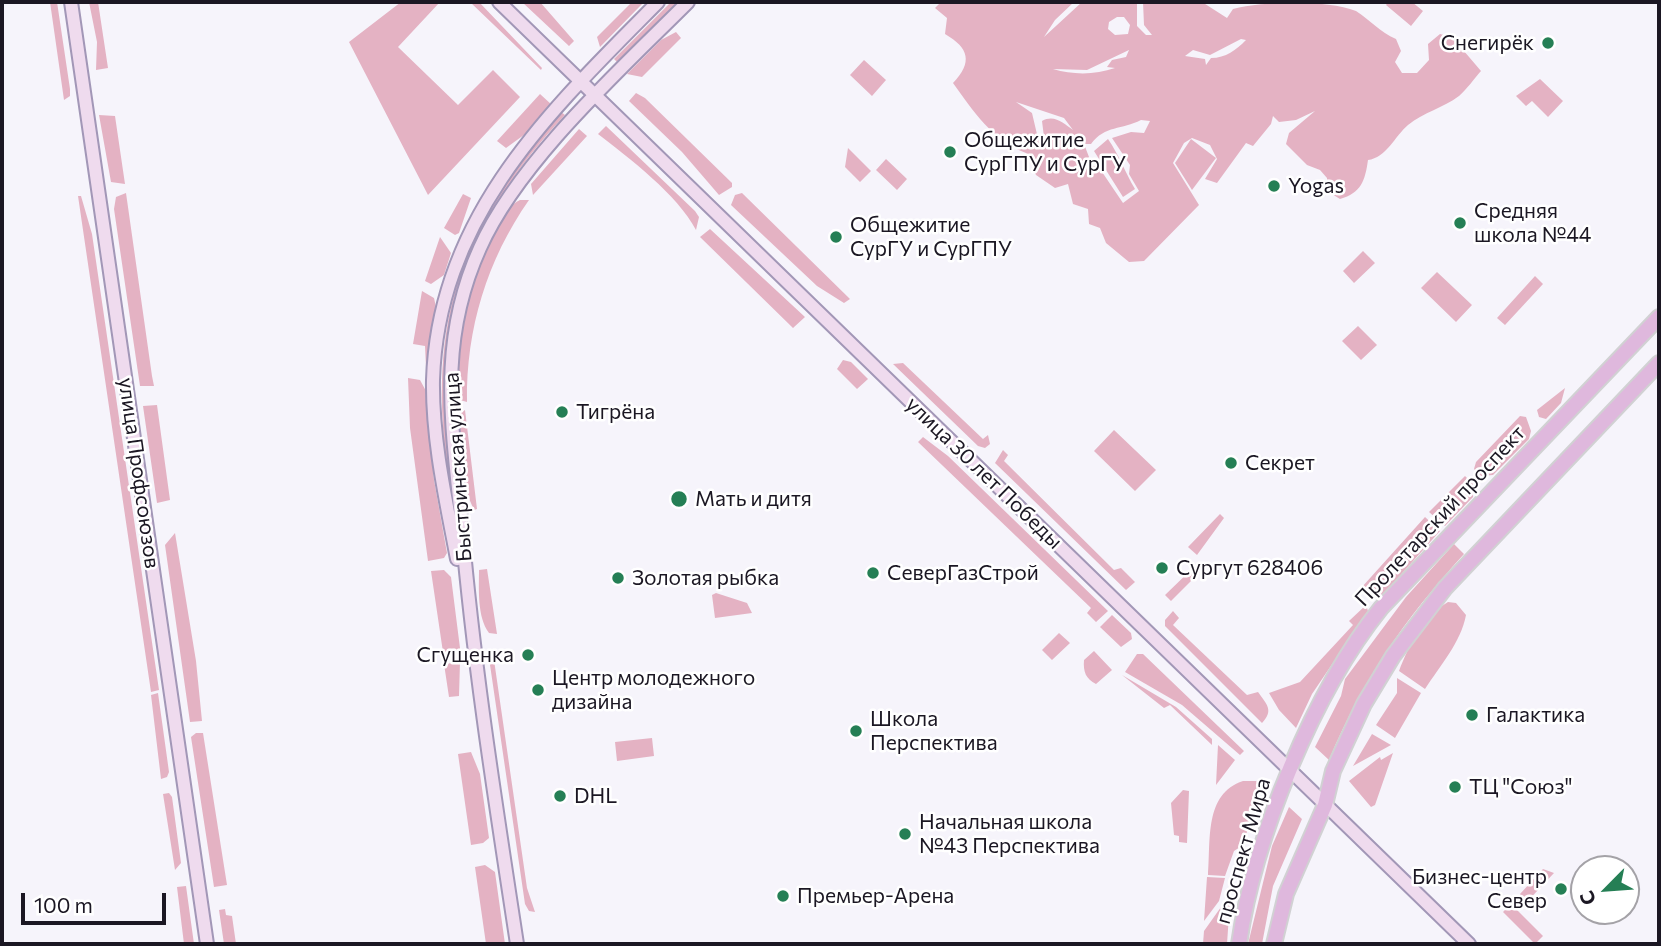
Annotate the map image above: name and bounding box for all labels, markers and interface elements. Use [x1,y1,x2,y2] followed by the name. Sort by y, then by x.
[1441,30,1534,56] place label: Снегирёк
[1540,35,1556,51] marker: Снегирёк
[964,127,1126,177] place label: Общежитие СурГПУ и СурГУ
[942,144,958,160] marker: Общежитие СурГПУ и СурГУ
[1288,173,1344,199] place label: Yogas
[1266,178,1282,194] marker: Yogas
[1474,198,1591,248] place label: Средняя школа №44
[850,212,1012,262] place label: Общежитие СурГУ и СурГПУ
[1452,215,1468,231] marker: Средняя школа №44
[828,229,844,245] marker: Общежитие СурГУ и СурГПУ
[439,371,477,563] street label: Быстринская улица
[113,376,165,570] street label: улица Профсоюзов
[901,392,1067,554] street label: улица 30 лет Победы
[576,399,655,425] place label: Тигрёна
[554,404,570,420] marker: Тигрёна
[1350,421,1530,611] street label: Пролетарский проспект
[1245,450,1315,476] place label: Секрет
[1223,455,1239,471] marker: Секрет
[695,486,812,512] place label: Мать и дитя
[669,489,689,509] marker: Мать и дитя
[1176,555,1323,581] place label: Сургут 628406
[887,560,1039,586] place label: СеверГазСтрой
[1154,560,1170,576] marker: Сургут 628406
[632,565,779,591] place label: Золотая рыбка
[865,565,881,581] marker: СеверГазСтрой
[610,570,626,586] marker: Золотая рыбка
[417,642,514,668] place label: Сгущенка
[520,647,536,663] marker: Сгущенка
[552,665,755,715] place label: Центр молодежного дизайна
[530,682,546,698] marker: Центр молодежного дизайна
[1486,702,1585,728] place label: Галактика
[870,706,998,756] place label: Школа Перспектива
[1464,707,1480,723] marker: Галактика
[848,723,864,739] marker: Школа Перспектива
[1469,774,1572,800] place label: ТЦ "Союз"
[1210,775,1276,927] street label: проспект Мира
[1447,779,1463,795] marker: ТЦ "Союз"
[574,783,617,809] place label: DHL
[552,788,568,804] marker: DHL
[919,809,1100,859] place label: Начальная школа №43 Перспектива
[897,826,913,842] marker: Начальная школа №43 Перспектива
[1570,855,1640,925] north arrow
[1412,864,1547,914] place label: Бизнес-центр Север
[24,880,170,924] scale bar
[1553,881,1569,897] marker: Бизнес-центр Север
[797,883,954,909] place label: Премьер-Арена
[1574,887,1600,909] text: С
[775,888,791,904] marker: Премьер-Арена
[34,892,93,917] text: 100 m

